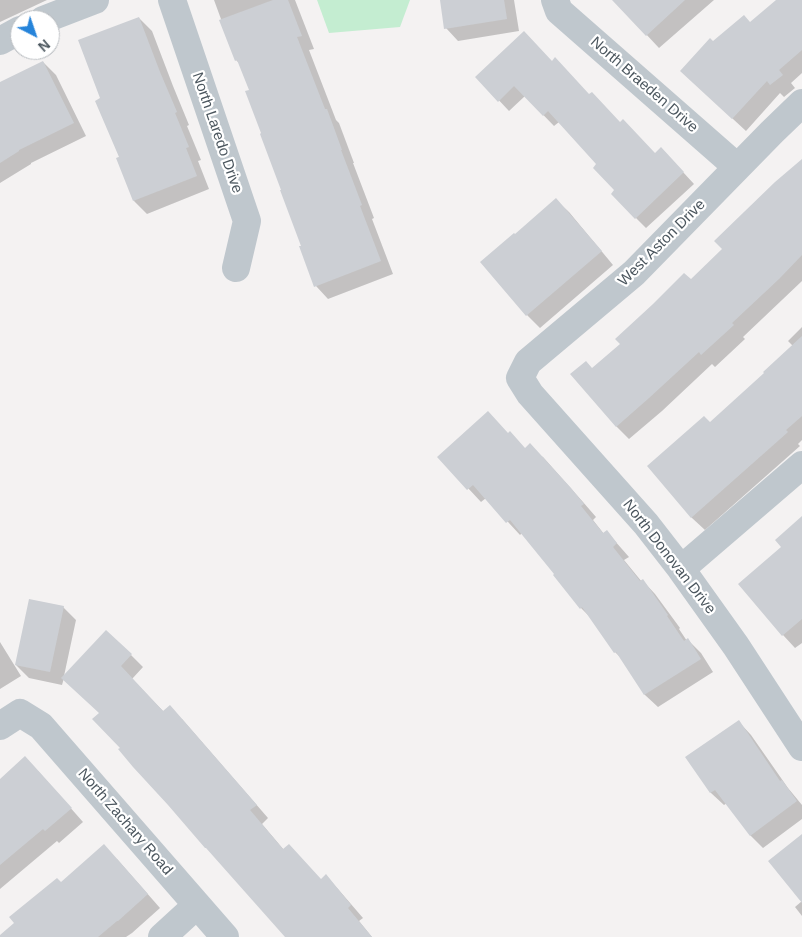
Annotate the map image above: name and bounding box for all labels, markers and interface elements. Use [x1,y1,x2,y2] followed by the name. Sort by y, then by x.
[10,10,60,60] north arrow
[587,33,701,137] street label: North Braeden Drive
[35,36,53,55] text: N
[188,70,246,196] street label: North Laredo Drive
[615,196,709,290] street label: West Aston Drive
[619,496,719,618] street label: North Donovan Drive
[74,765,176,879] street label: North Zachary Road

